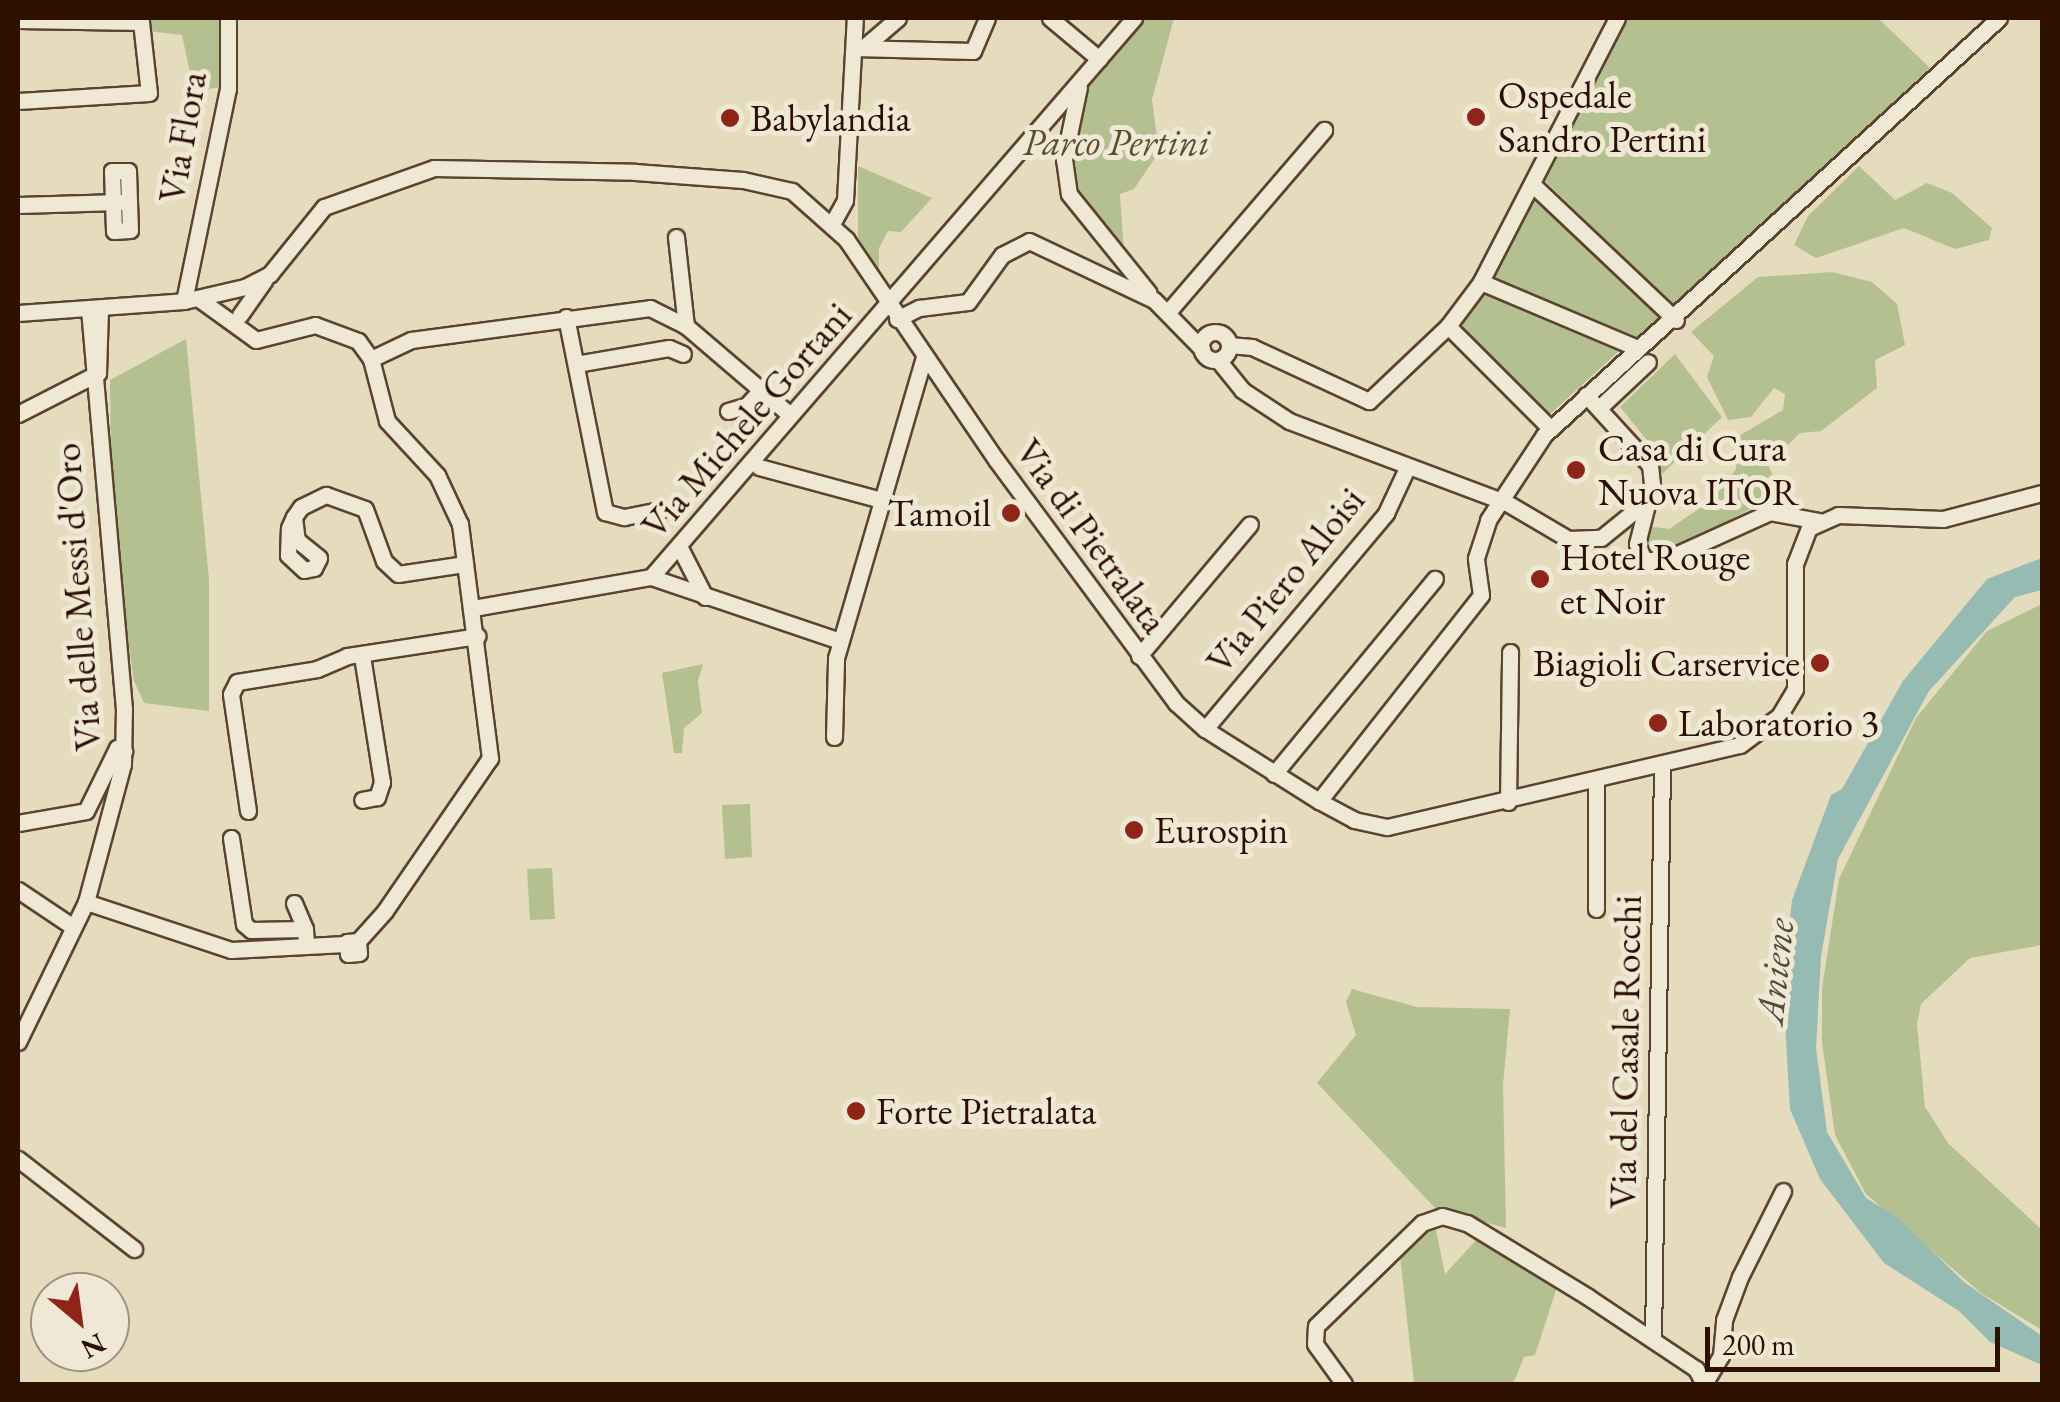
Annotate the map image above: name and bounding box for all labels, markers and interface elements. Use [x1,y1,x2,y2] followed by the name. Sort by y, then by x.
[148,68,216,206] street label: Via Flora
[1498,72,1706,162] place label: Ospedale Sandro Pertini
[750,95,911,141] place label: Babylandia
[1463,104,1489,130] marker: Ospedale Sandro Pertini
[719,107,741,129] marker: Babylandia
[1022,119,1210,165] park label: Parco Pertini
[631,293,861,547] street label: Via Michele Gortani
[1598,425,1799,514] place label: Casa di Cura Nuova ITOR
[1006,430,1178,642] street label: Via di Pietralata
[43,441,111,753] street label: Via delle Messi d'Oro
[1563,457,1589,483] marker: Casa di Cura Nuova ITOR
[1196,478,1374,682] street label: Via Piero Aloisi
[888,490,991,536] place label: Tamoil
[1000,502,1022,524] marker: Tamoil
[1560,534,1750,624] place label: Hotel Rouge et Noir
[1529,568,1551,590] marker: Hotel Rouge et Noir
[1533,640,1800,686] place label: Biagioli Carservice
[1809,652,1831,674] marker: Biagioli Carservice
[1678,700,1879,746] place label: Laboratorio 3
[1647,712,1669,734] marker: Laboratorio 3
[1154,807,1288,853] place label: Eurospin
[1123,819,1145,841] marker: Eurospin
[1599,895,1651,1209] street label: Via del Casale Rocchi
[1745,916,1803,1026] water label: Aniene
[876,1088,1096,1134] place label: Forte Pietralata
[845,1100,867,1122] marker: Forte Pietralata
[30,1272,130,1372] north arrow
[1710,1307,2005,1369] scale bar
[75,1325,112,1368] text: N
[1722,1325,1795,1364] text: 200 m

